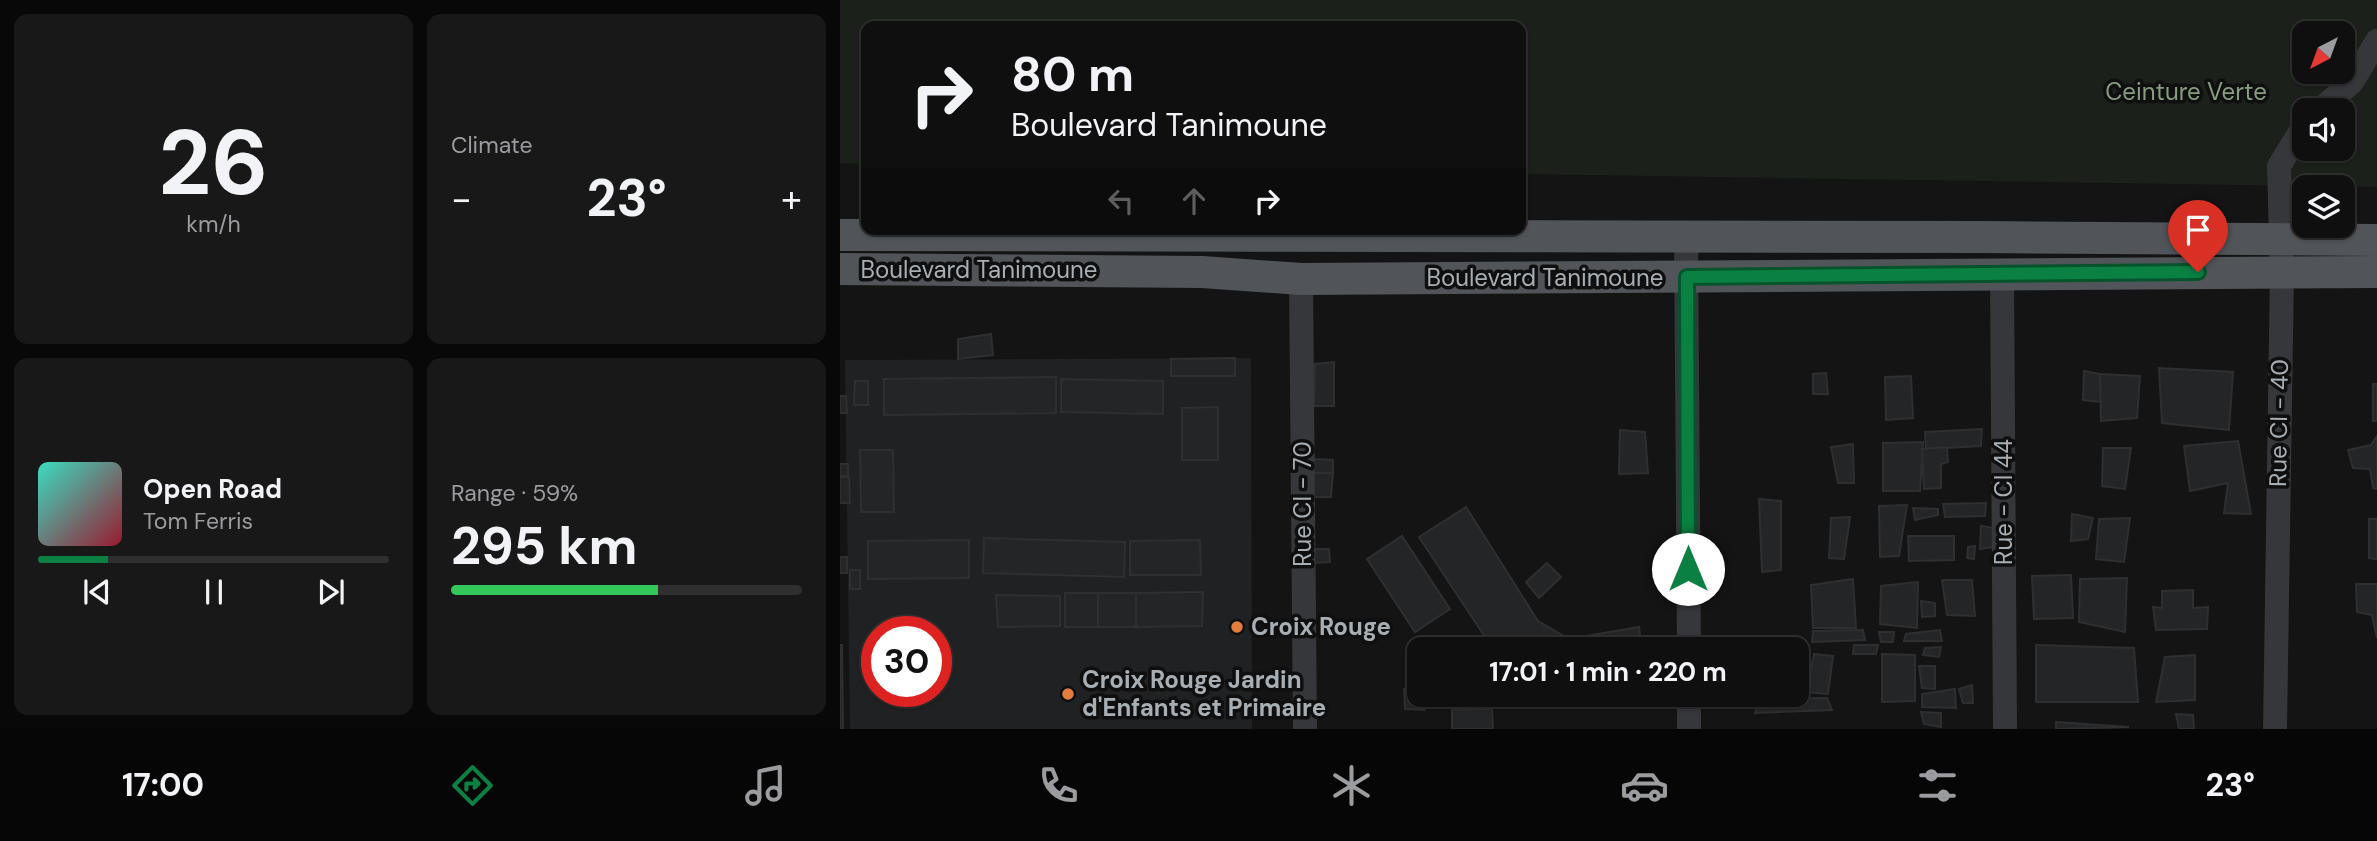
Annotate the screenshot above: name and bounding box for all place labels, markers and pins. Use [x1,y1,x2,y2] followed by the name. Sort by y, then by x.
[2168,200,2228,272] pin
[1251,611,1391,642] place label: Croix Rouge
[1229,619,1245,635] marker: Croix Rouge
[1082,664,1326,723] place label: Croix Rouge Jardin d'Enfants et Primaire
[1060,686,1076,702] marker: Croix Rouge Jardin d'Enfants et Primaire

